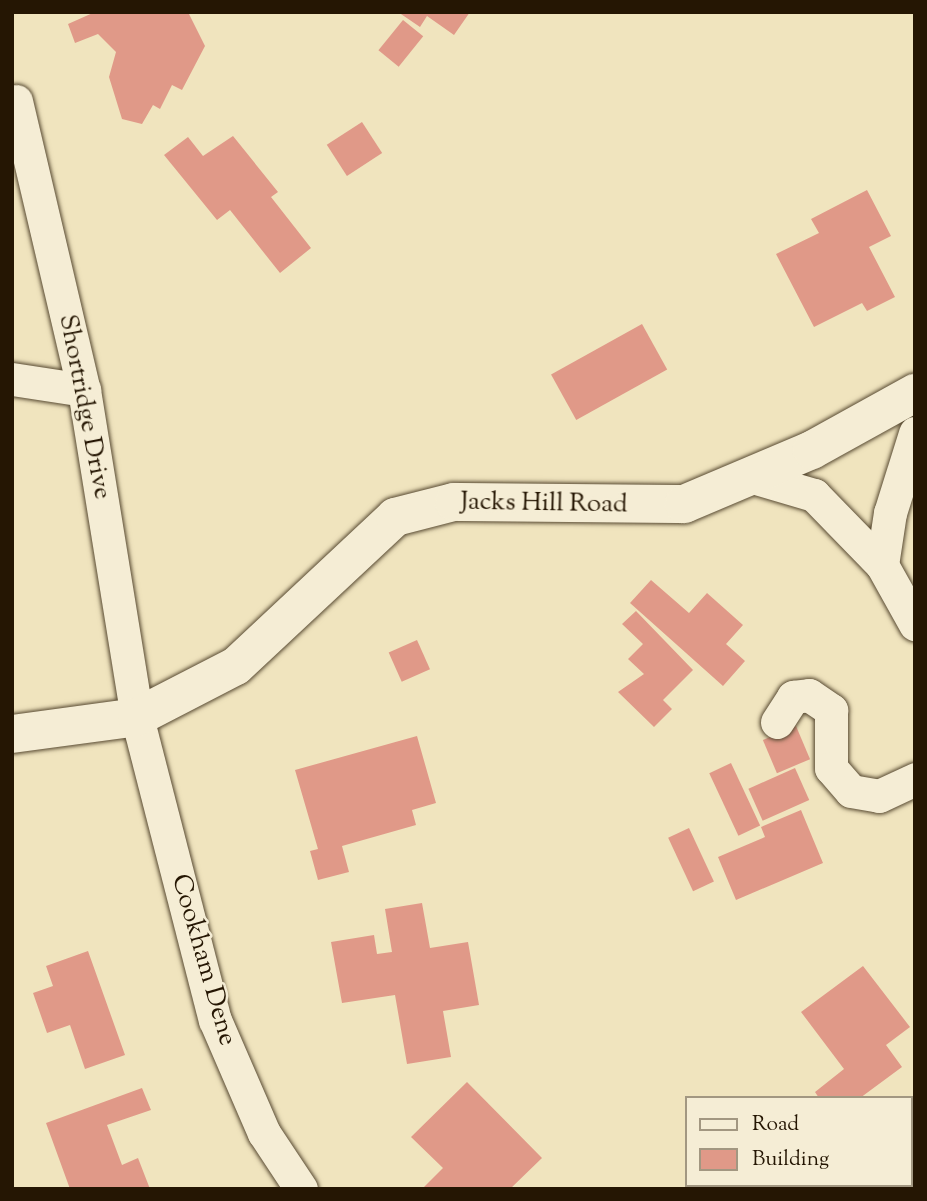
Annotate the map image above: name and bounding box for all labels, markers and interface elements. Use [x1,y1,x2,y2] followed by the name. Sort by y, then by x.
[51,312,117,502] street label: Shortridge Drive
[460,487,628,521] street label: Jacks Hill Road
[164,871,242,1049] street label: Cookham Dene
[685,1096,913,1187] legend
[752,1110,799,1140] text: Road
[752,1145,829,1175] text: Building

